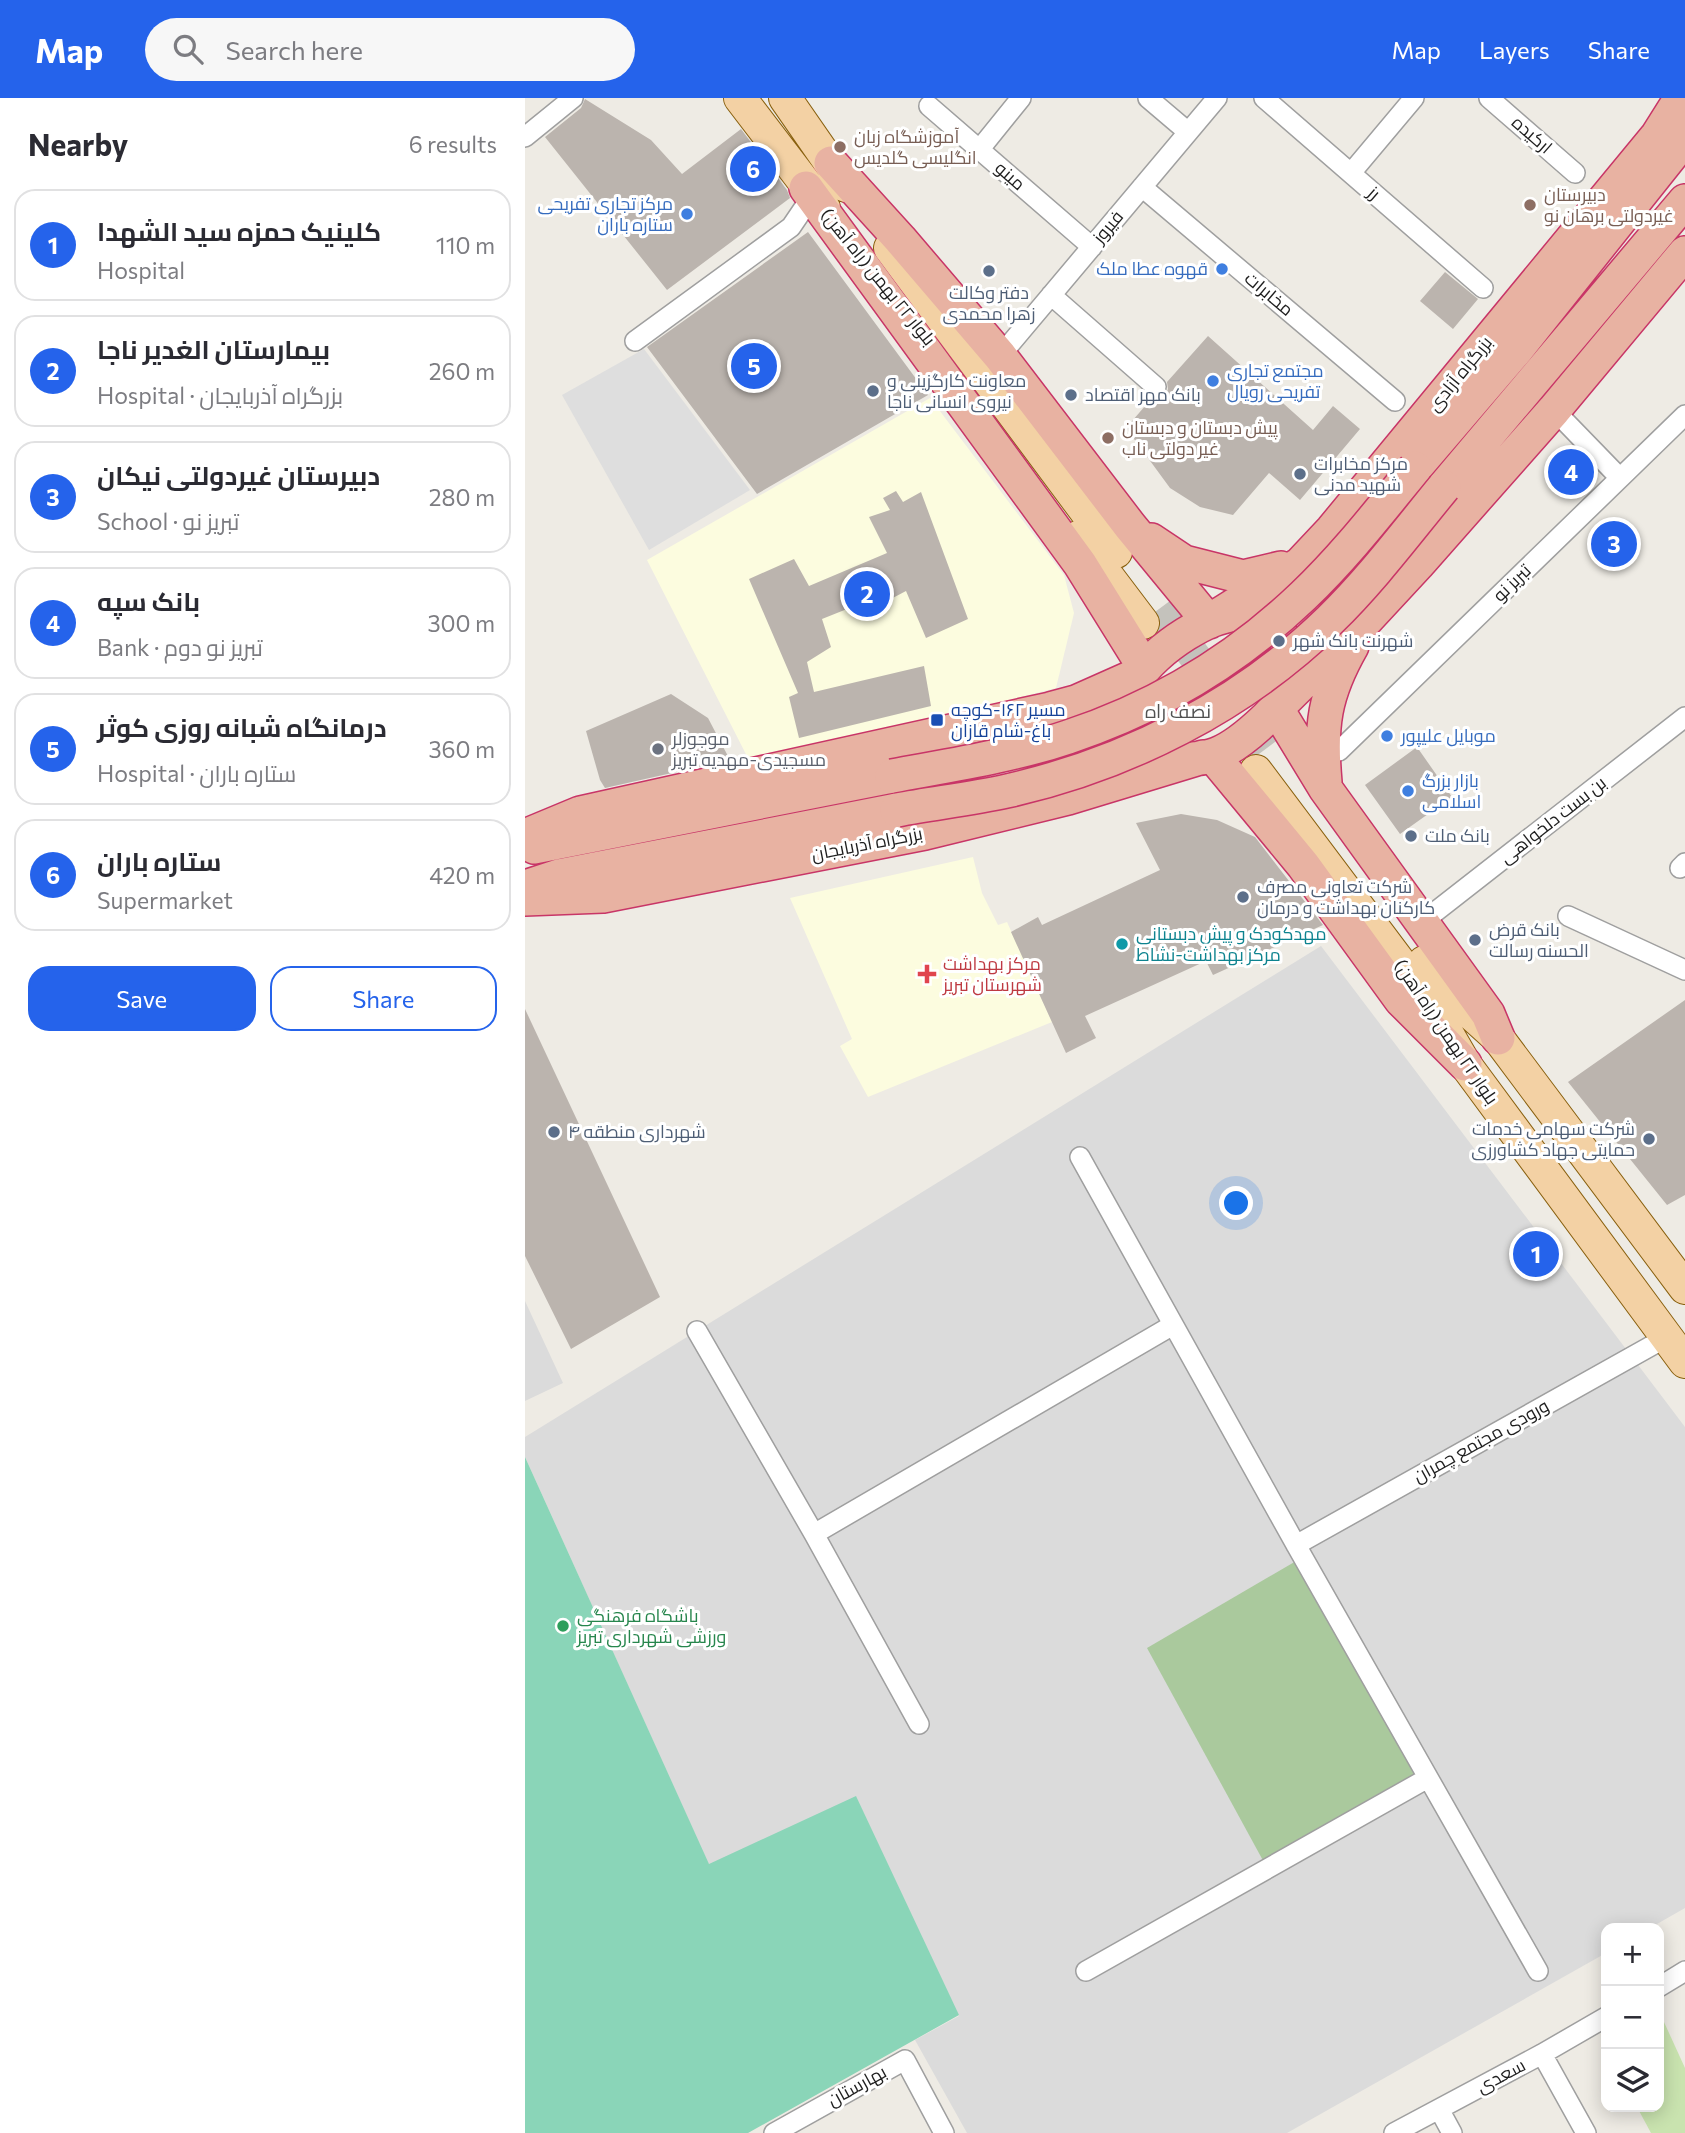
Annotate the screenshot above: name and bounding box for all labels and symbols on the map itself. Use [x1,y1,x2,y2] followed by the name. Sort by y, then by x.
[1507,111,1557,158] street label: ارکیده
[854,125,977,169] place label: آموزشگاه زبان انگلیسی گلدیس
[832,139,848,155] marker: آموزشگاه زبان انگلیسی گلدیس
[730,143,776,195] pin: 6
[991,156,1030,195] street label: مینو
[1362,180,1385,204] street label: رز
[1544,183,1674,227] place label: دبیرستان غیردولتی برهان نو
[537,192,673,236] place label: مرکز تجاری تفریحی ستاره باران
[1522,197,1538,213] marker: دبیرستان غیردولتی برهان نو
[816,203,941,350] street label: بلوار ۲۲ بهمن (راه آهن)
[1087,205,1128,249] street label: فیروز
[679,206,695,222] marker: مرکز تجاری تفریحی ستاره باران
[1096,257,1208,280] place label: قهوه عطا ملک
[1214,261,1230,277] marker: قهوه عطا ملک
[981,263,997,279] marker: دفتر وکالت زهرا محمدی
[1240,266,1299,321] street label: مخابرات
[942,281,1036,325] place label: دفتر وکالت زهرا محمدی
[1422,331,1497,416] street label: بزرگراه آزادی
[731,340,777,392] pin: 5
[1227,359,1324,403] place label: مجتمع تجاری تفریحی رویال
[887,369,1026,413] place label: معاونت کارگزینی و نیروی انسانی ناجا
[1205,373,1221,389] marker: مجتمع تجاری تفریحی رویال
[865,383,881,399] marker: معاونت کارگزینی و نیروی انسانی ناجا
[1085,383,1201,406] place label: بانک مهر اقتصاد
[1063,387,1079,403] marker: بانک مهر اقتصاد
[1122,416,1278,460] place label: پیش دبستان و دبستان غیر دولتی ناب
[1100,430,1116,446] marker: پیش دبستان و دبستان غیر دولتی ناب
[1548,446,1594,498] pin: 4
[1314,452,1408,496] place label: مرکز مخابرات شهید مدنی
[1292,466,1308,482] marker: مرکز مخابرات شهید مدنی
[1591,518,1637,570] pin: 3
[1488,559,1536,606] street label: تبریز نو
[844,568,890,620] pin: 2
[1292,629,1413,652] place label: شهرنت بانک شهر
[1271,633,1287,649] marker: شهرنت بانک شهر
[951,698,1066,743] place label: مسیر ۱۶۲-کوچه باغ-شام قازان
[1145,699,1211,723] district label: نصف راه
[929,712,945,728] marker: مسیر ۱۶۲-کوچه باغ-شام قازان
[1400,724,1496,747] place label: موبایل علیپور
[671,727,826,771] place label: موجوزلر مسجیدی-مهدیه تبریز
[1379,728,1395,744] marker: موبایل علیپور
[650,741,666,757] marker: موجوزلر مسجیدی-مهدیه تبریز
[1422,769,1481,813] place label: بازار بزرگ اسلامی
[1495,771,1611,868] street label: بن بست دلخواهی
[1400,783,1416,799] marker: بازار بزرگ اسلامی
[809,821,924,866] street label: بزرگراه آذربایجان
[1425,824,1490,846] place label: بانک ملت
[1403,828,1419,844] marker: بانک ملت
[1257,875,1435,919] place label: شرکت تعاونی مصرف کارکنان بهداشت و درمان
[1235,889,1251,905] marker: شرکت تعاونی مصرف کارکنان بهداشت و درمان
[1489,918,1589,962] place label: بانک قرض الحسنه رسالت
[1136,922,1327,966] place label: مهدکودک و پیش دبستانی مرکز بهداشت-نشاط
[1467,932,1483,948] marker: بانک قرض الحسنه رسالت
[1114,936,1130,952] marker: مهدکودک و پیش دبستانی مرکز بهداشت-نشاط
[942,952,1042,996] place label: مرکز بهداشت شهرستان تبریز
[1389,955,1504,1109] street label: بلوار ۲۲ بهمن (راه آهن)
[917,964,937,984] marker: مرکز بهداشت شهرستان تبریز
[1471,1117,1635,1161] place label: شرکت سهامی خدمات حمایتی جهاد کشاورزی
[568,1120,706,1143] place label: شهرداری منطقه ۴
[546,1124,562,1140] marker: شهرداری منطقه ۴
[1641,1131,1657,1147] marker: شرکت سهامی خدمات حمایتی جهاد کشاورزی
[1219,1186,1253,1220] your location
[1513,1228,1559,1280] pin: 1
[1409,1394,1553,1488] street label: ورودی مجتمع چمران
[576,1604,726,1648] place label: باشگاه فرهنگی ورزشی شهرداری تبریز
[555,1618,571,1634] marker: باشگاه فرهنگی ورزشی شهرداری تبریز
[1472,2053,1529,2098] street label: سعدی
[823,2060,890,2111] street label: بهارستان

